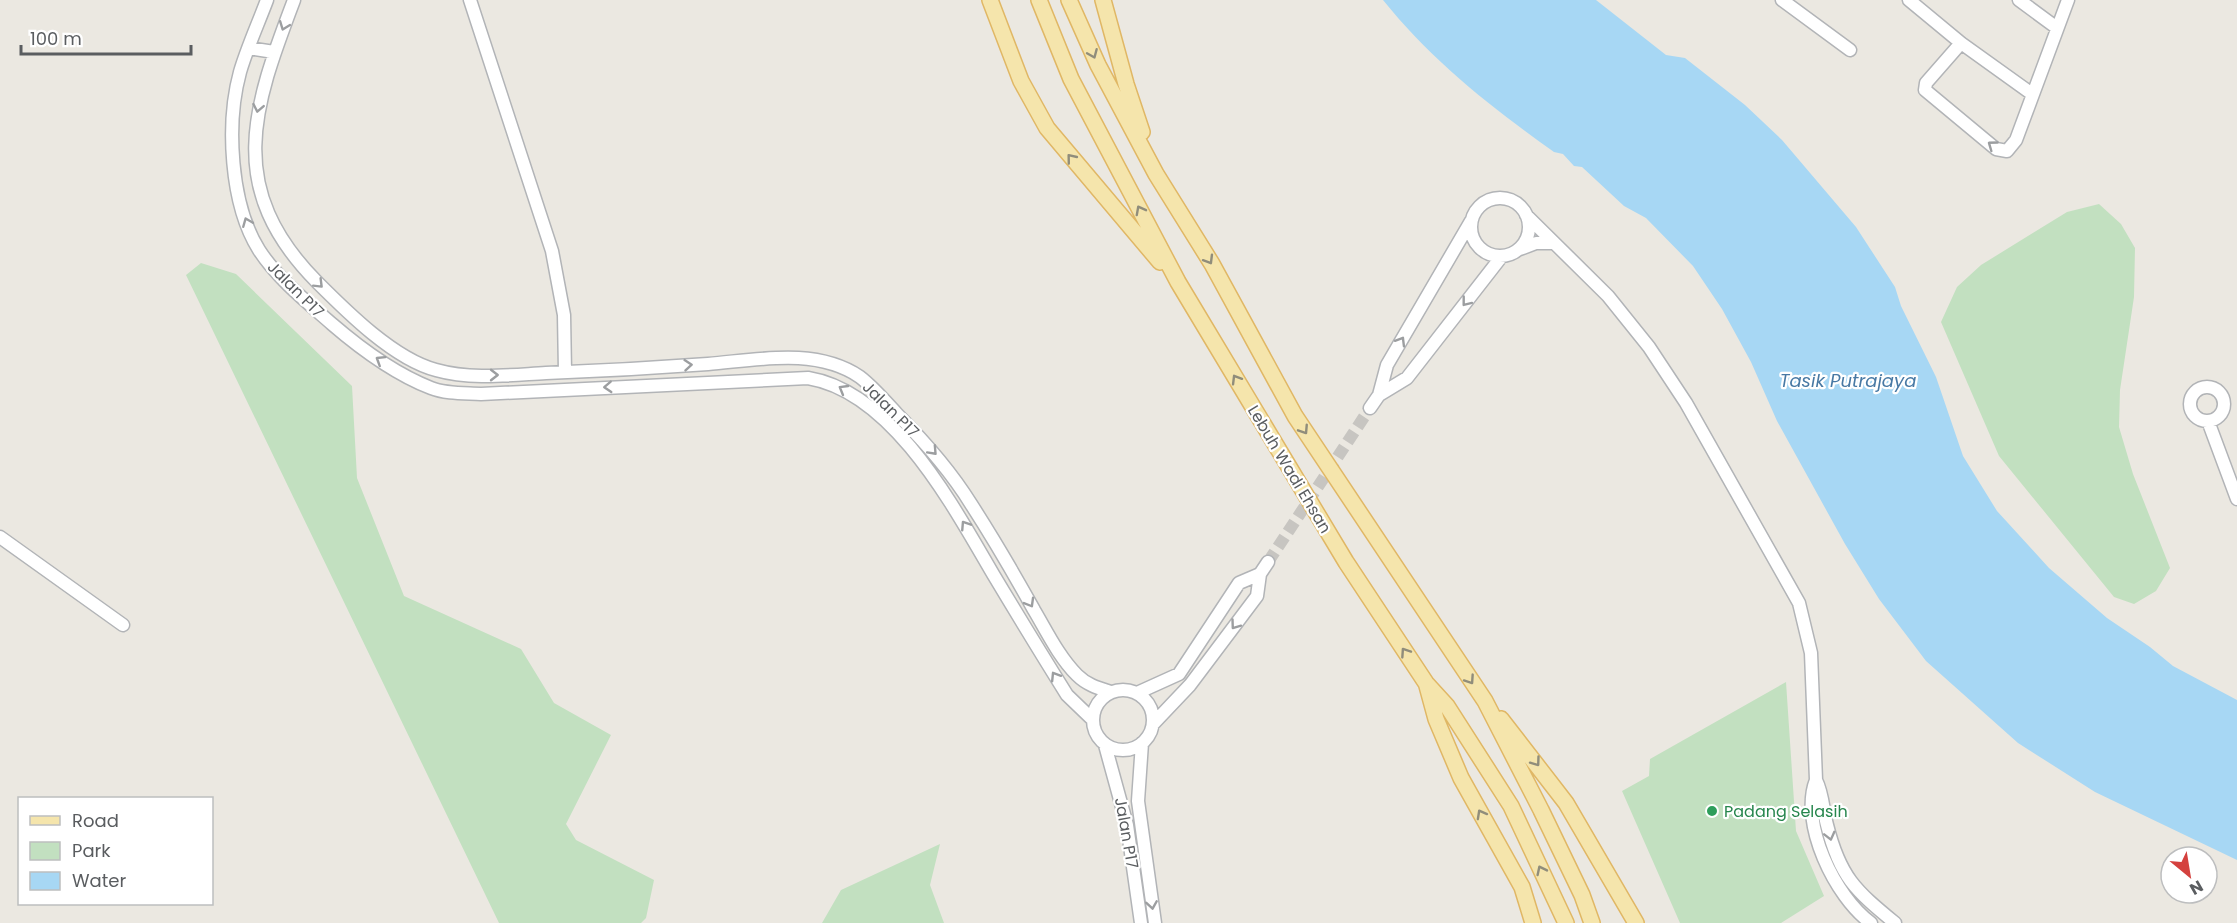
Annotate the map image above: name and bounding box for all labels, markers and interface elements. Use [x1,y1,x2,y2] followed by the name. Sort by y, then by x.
[21,18,190,56] scale bar
[279,20,291,31] one-way arrow
[30,26,82,51] text: 100 m
[1085,47,1097,58] one-way arrow
[253,103,266,113] one-way arrow
[1988,141,1999,152] one-way arrow
[1068,154,1079,165] one-way arrow
[1135,205,1147,216] one-way arrow
[242,217,254,228] one-way arrow
[1202,254,1214,264] one-way arrow
[262,256,329,323] street label: Jalan P17
[312,277,323,288] one-way arrow
[1463,295,1474,306] one-way arrow
[1393,337,1405,347] one-way arrow
[376,356,387,367] one-way arrow
[684,359,693,372] one-way arrow
[1780,368,1916,393] water label: Tasik Putrajaya
[489,369,498,381] one-way arrow
[1232,375,1243,385] one-way arrow
[857,376,924,443] street label: Jalan P17
[604,381,613,394] one-way arrow
[839,385,849,396] one-way arrow
[1242,401,1337,538] street label: Lebuh Wadi Ehsan
[1297,423,1308,434] one-way arrow
[925,444,936,455] one-way arrow
[961,520,972,531] one-way arrow
[1023,597,1034,607] one-way arrow
[1231,619,1242,630] one-way arrow
[1401,648,1413,658] one-way arrow
[1051,672,1063,682] one-way arrow
[1463,674,1475,684] one-way arrow
[1528,755,1539,766] one-way arrow
[1109,796,1144,871] street label: Jalan P17
[18,797,213,905] legend
[1724,800,1848,823] place label: Padang Selasih
[1705,804,1719,818] marker: Padang Selasih
[72,808,119,833] text: Road
[1477,810,1488,820] one-way arrow
[1822,831,1835,841] one-way arrow
[72,838,111,863] text: Park
[2159,845,2219,905] north arrow
[1537,865,1549,876] one-way arrow
[72,868,126,893] text: Water
[2185,875,2207,901] text: N
[1145,900,1158,910] one-way arrow

